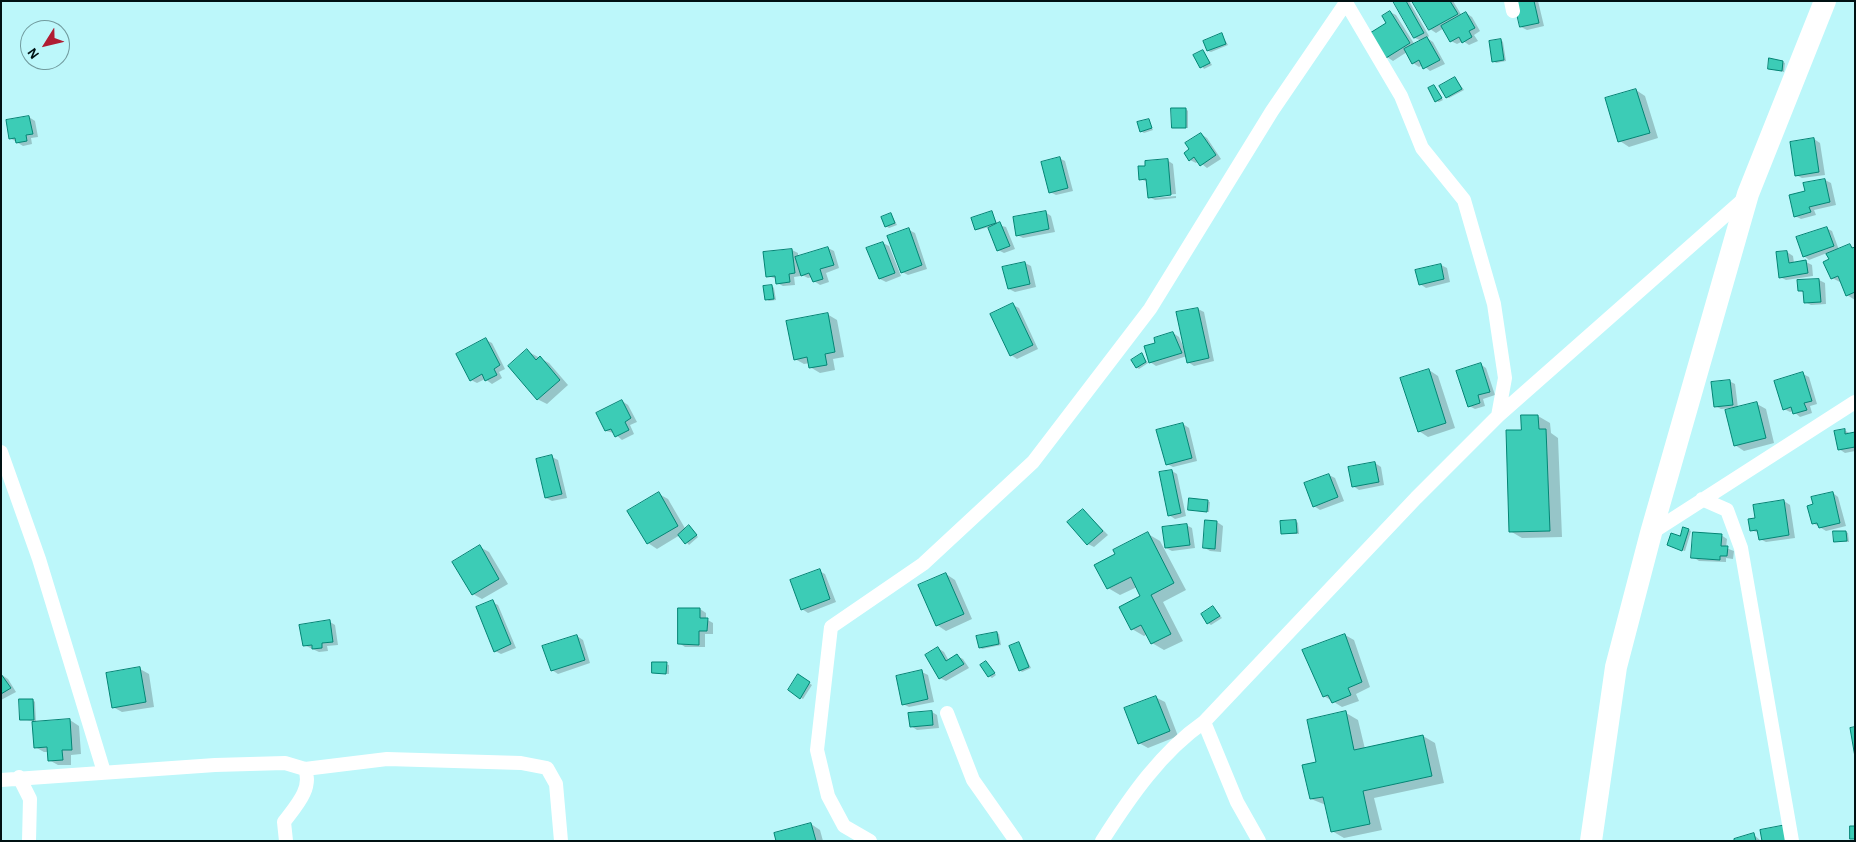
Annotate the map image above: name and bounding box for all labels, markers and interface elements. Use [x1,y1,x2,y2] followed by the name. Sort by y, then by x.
[20,20,70,70] north arrow
[25,45,42,61] text: N

